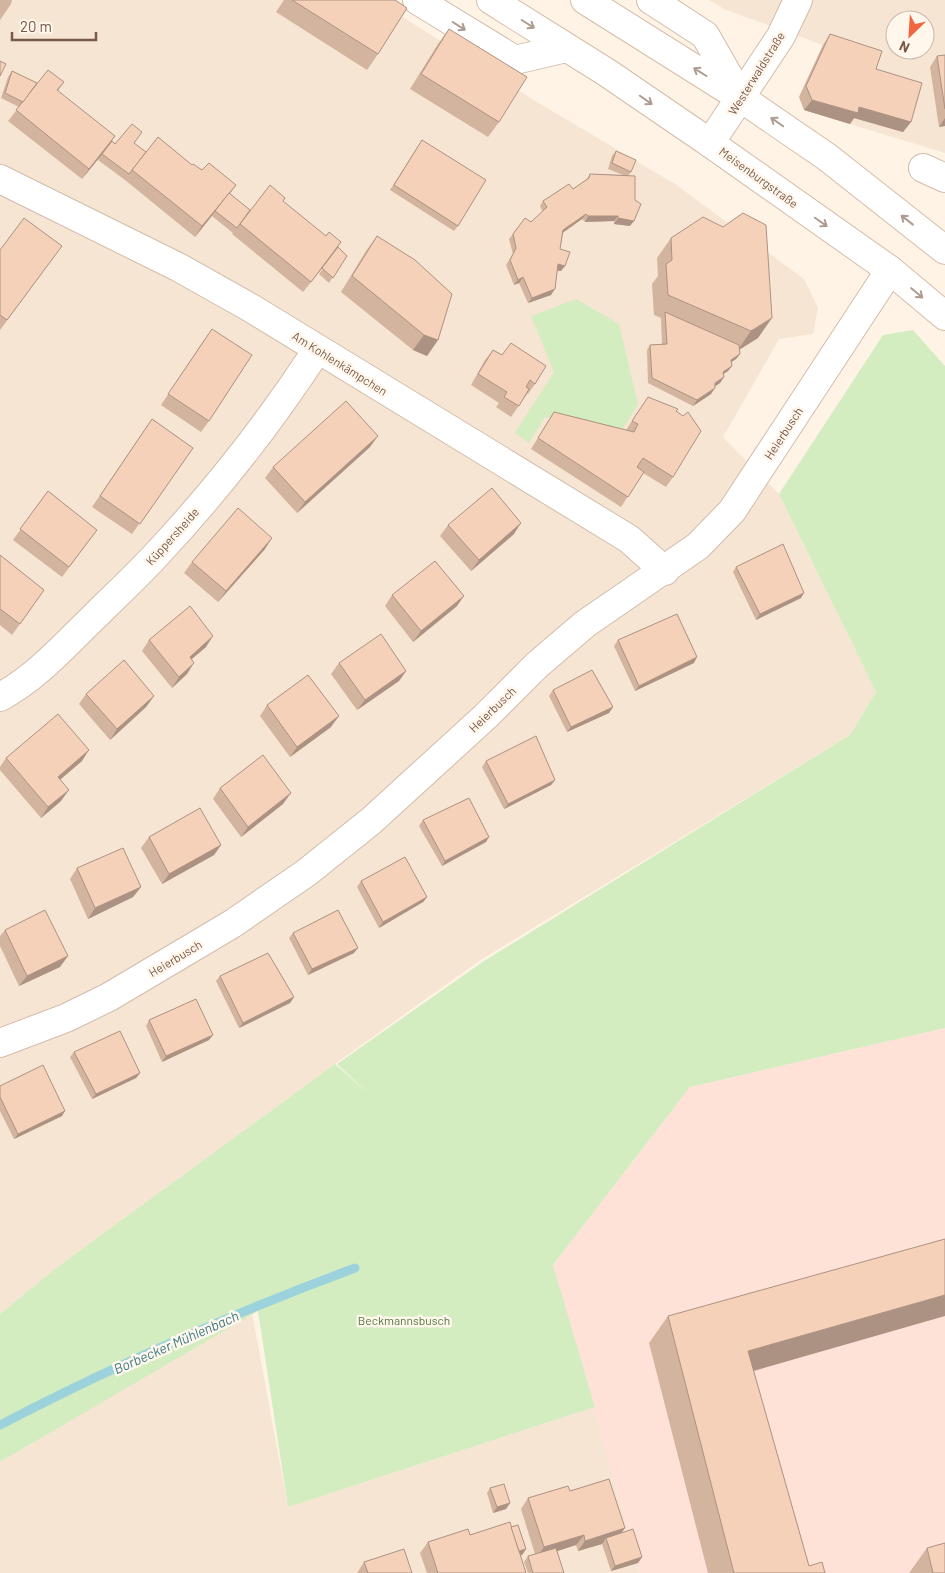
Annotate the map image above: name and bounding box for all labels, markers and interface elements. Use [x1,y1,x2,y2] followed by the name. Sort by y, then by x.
[12,10,96,42] scale bar
[885,10,935,60] north arrow
[20,17,52,35] text: 20 m
[521,19,535,29] one-way arrow
[451,21,465,31] one-way arrow
[725,29,787,117] street label: Westerwaldstraße
[896,38,912,57] text: N
[693,67,707,77] one-way arrow
[639,95,653,105] one-way arrow
[770,117,784,127] one-way arrow
[717,144,801,210] street label: Meisenburgstraße
[901,214,914,225] one-way arrow
[814,217,828,227] one-way arrow
[911,288,924,299] one-way arrow
[290,328,390,398] street label: Am Kohlenkämpchen
[761,404,805,462] street label: Heierbusch
[143,504,201,568] street label: Küppersheide
[466,683,518,735] street label: Heierbusch
[146,937,204,979] street label: Heierbusch
[111,1307,241,1377] water label: Borbecker Mühlenbach
[358,1313,450,1327] park label: Beckmannsbusch

